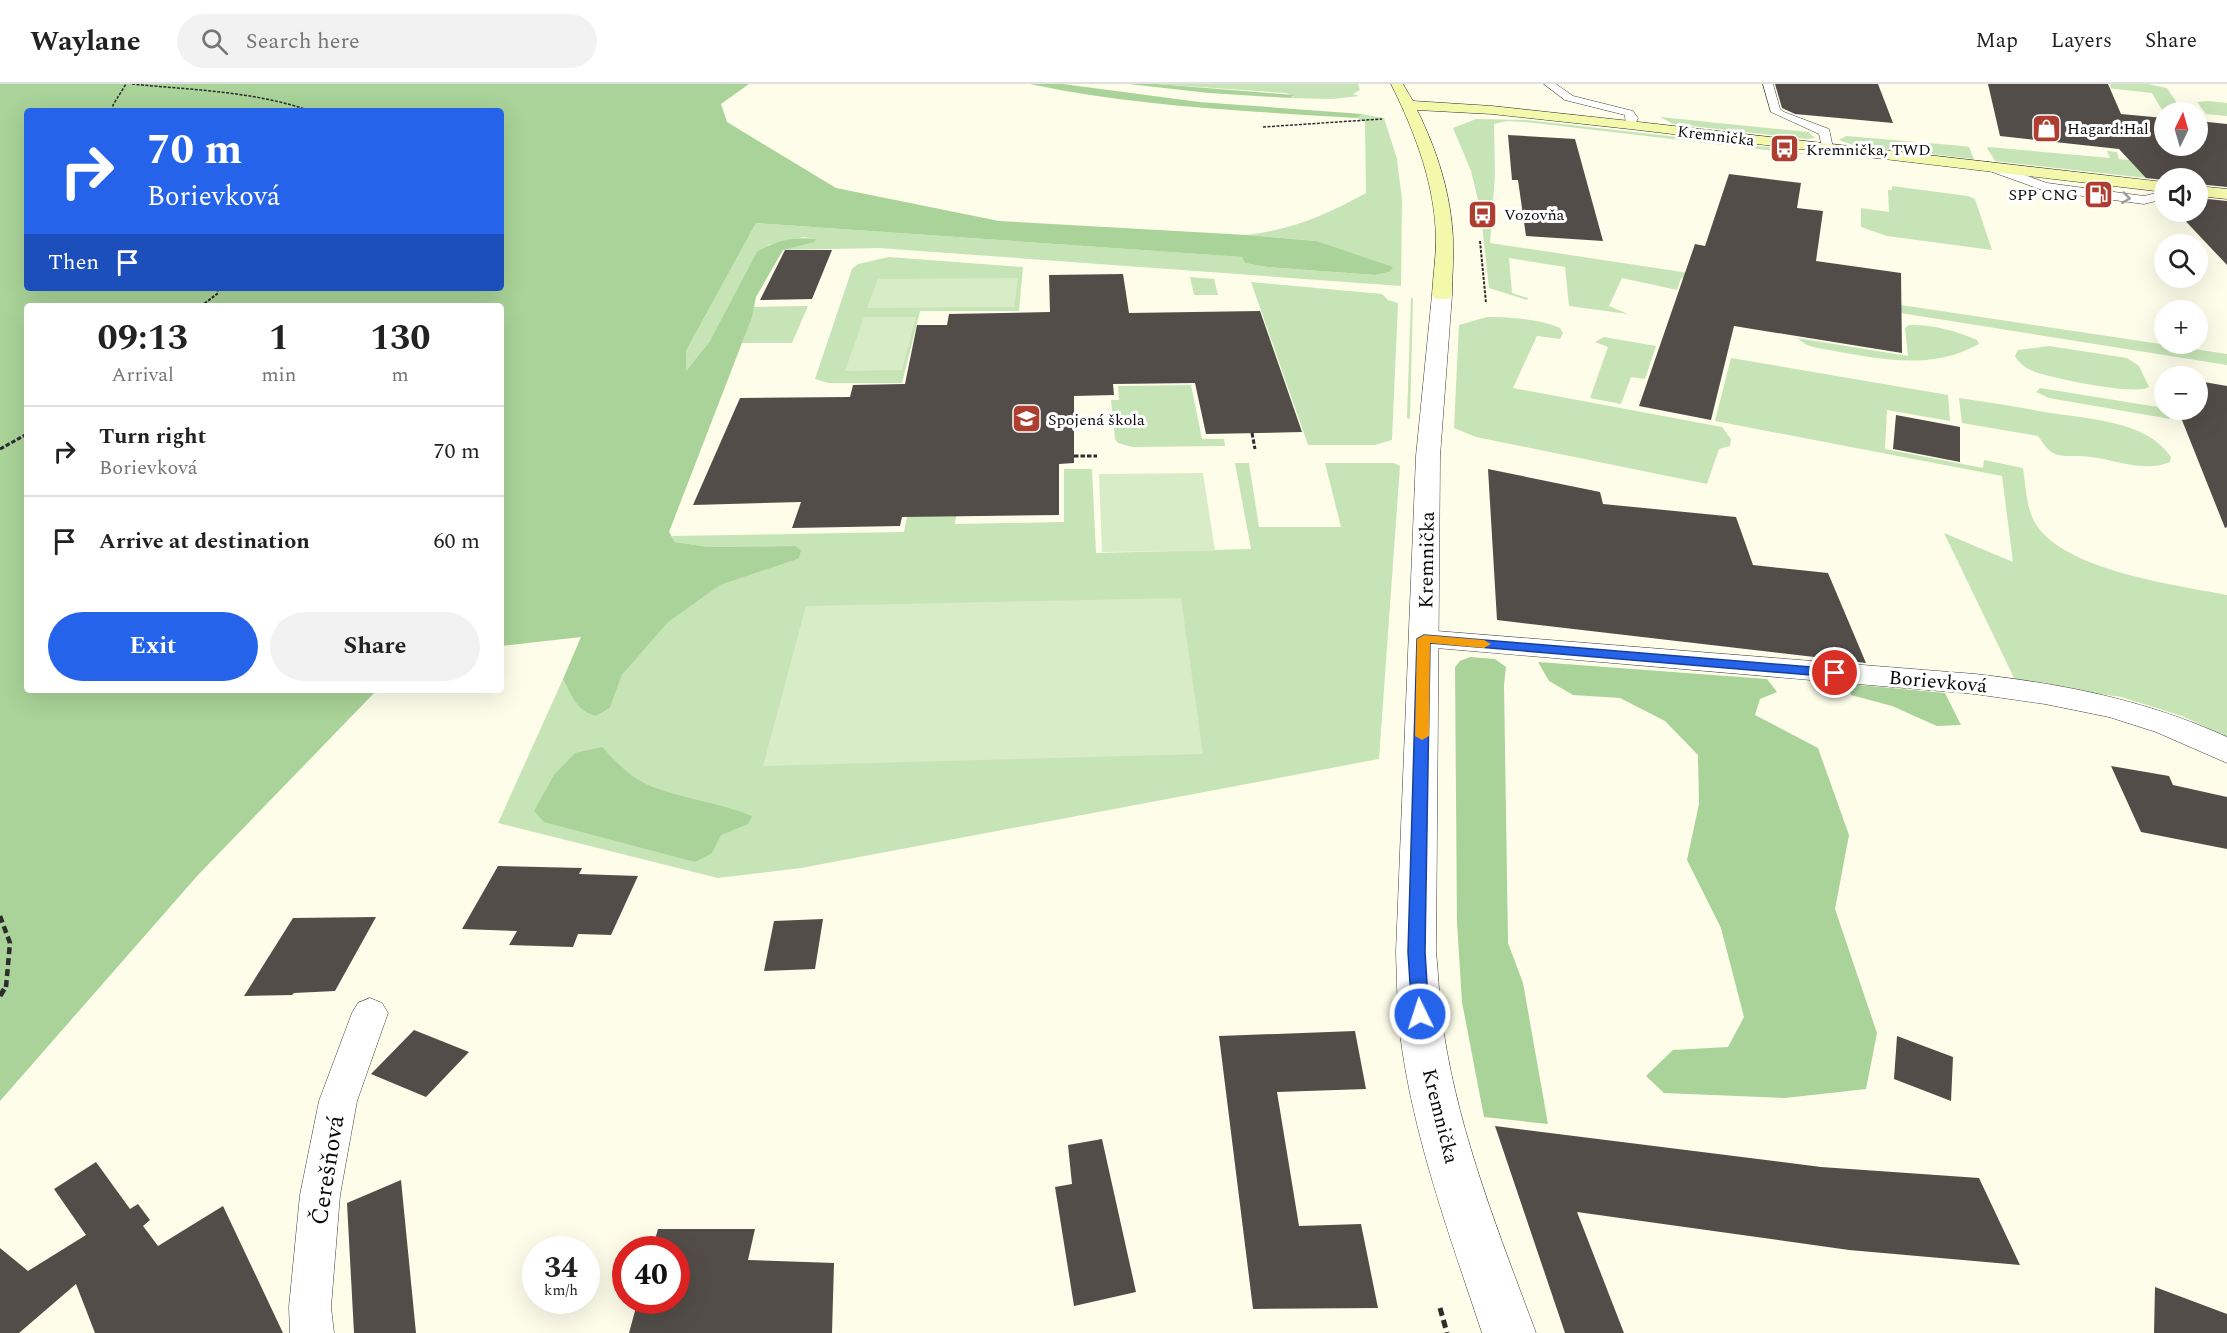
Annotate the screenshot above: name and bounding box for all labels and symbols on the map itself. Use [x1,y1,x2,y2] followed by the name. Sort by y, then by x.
[2154,102,2208,156] north arrow
[2030,112,2062,144] shop icon: Hagard:Hal
[2067,117,2149,141] place label: Hagard:Hal
[1676,119,1756,153] street label: Kremnička
[1769,133,1801,165] bus stop icon: Kremnička, TWD
[1806,138,1931,162] place label: Kremnička, TWD
[2083,178,2115,210] fuel station icon: SPP CNG
[2008,183,2078,207] place label: SPP CNG
[2121,191,2130,203] one-way arrow
[1467,198,1499,230] bus stop icon: Vozovňa
[1504,203,1565,227] place label: Vozovňa
[1011,403,1043,435] school or university icon: Spojená škola
[1048,408,1145,432] place label: Spojená škola
[1411,511,1443,609] street label: Kremnička
[1809,647,1860,698] pin
[1887,663,1989,701] street label: Borievková
[1388,982,1452,1046] position arrow
[1414,1065,1466,1167] street label: Kremnička
[302,1112,354,1228] street label: Čerešňová
[612,1236,690,1314] speed limit sign: 40

